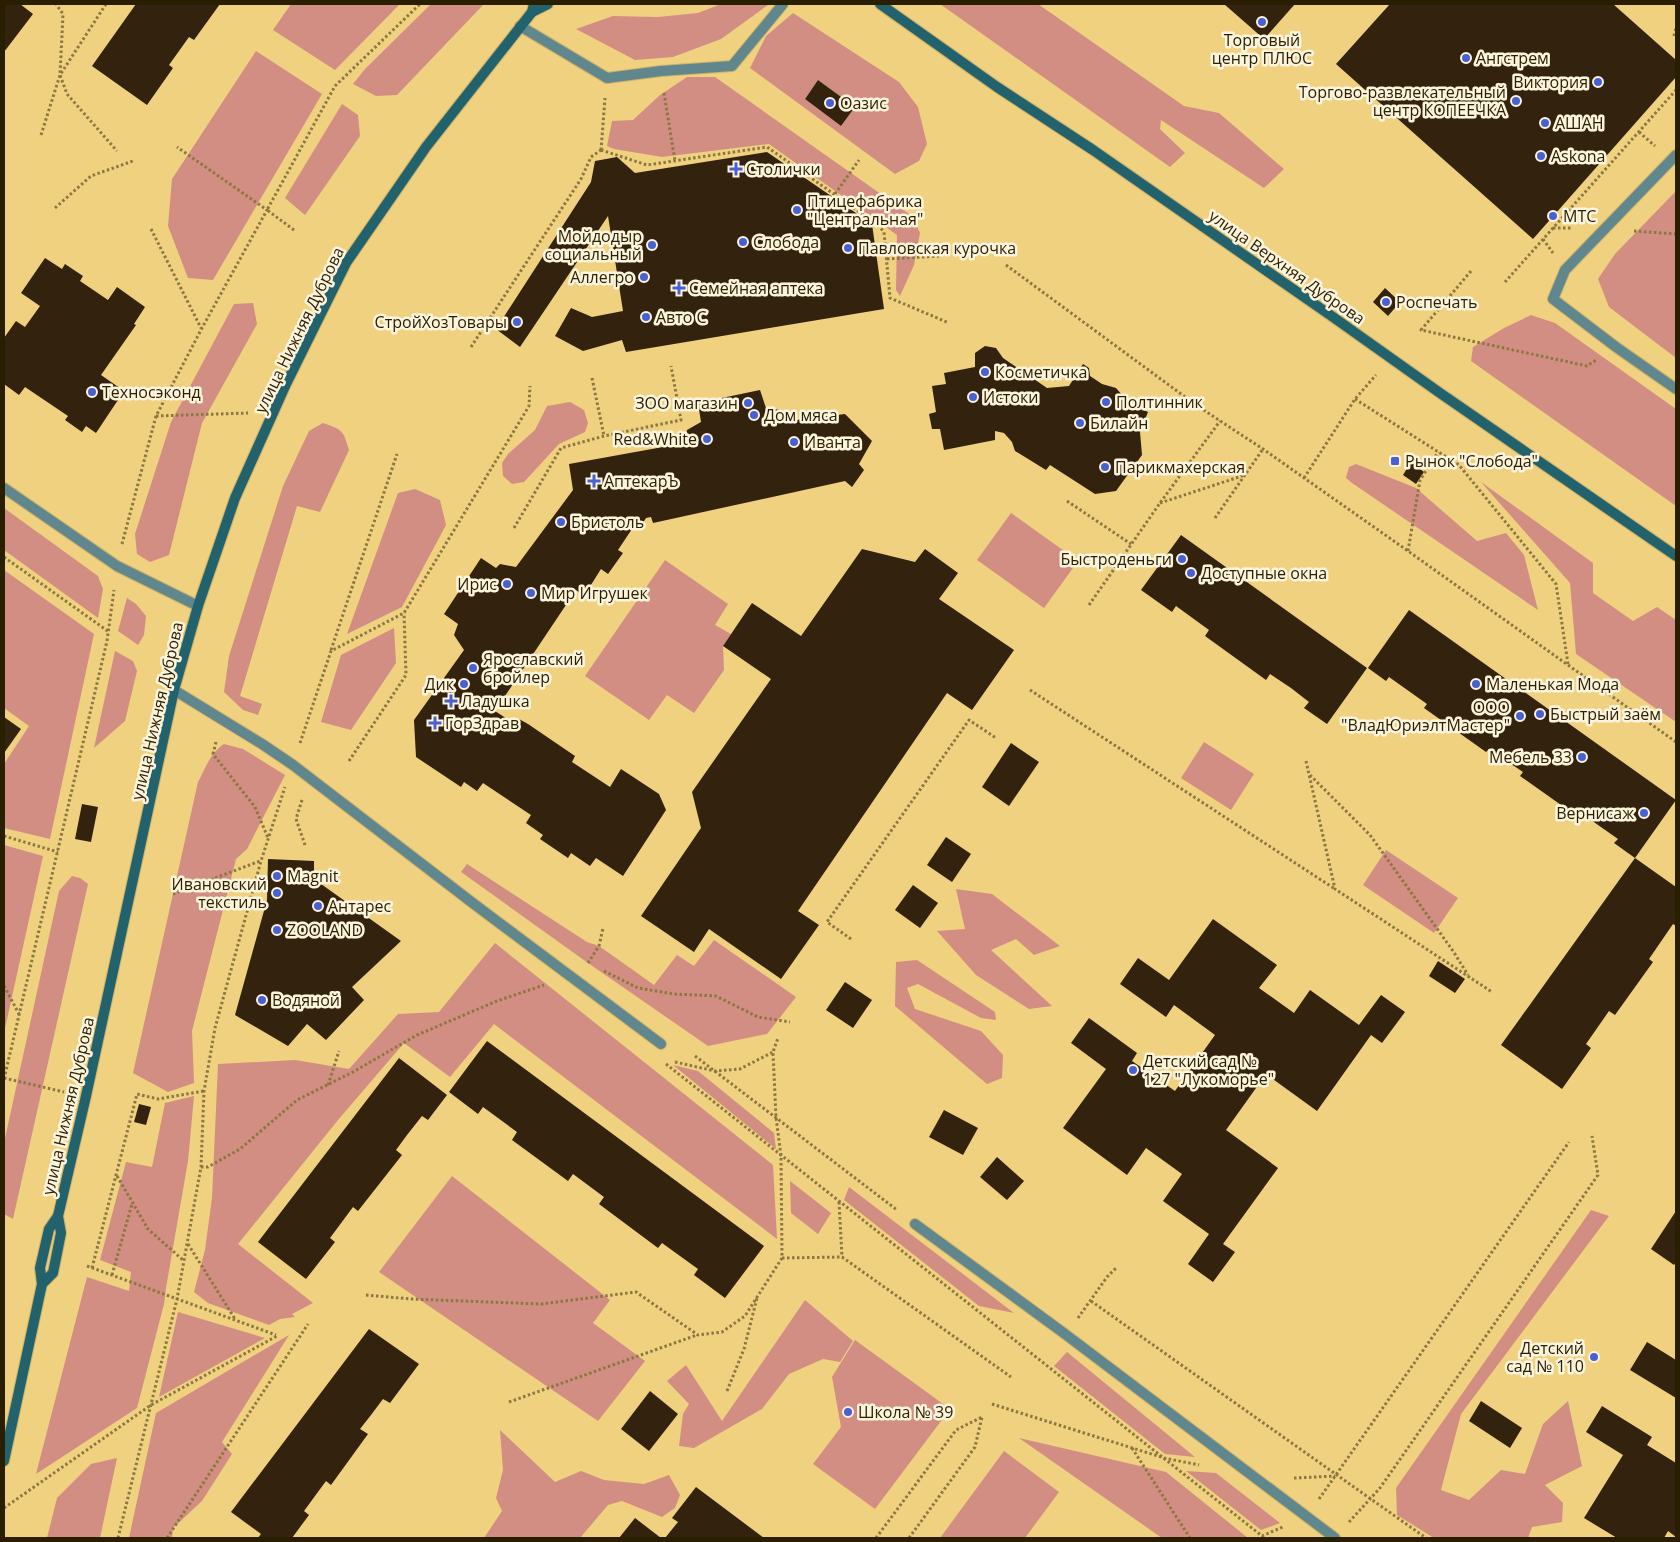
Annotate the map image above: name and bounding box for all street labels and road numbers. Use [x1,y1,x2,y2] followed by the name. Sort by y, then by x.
[1205,205,1369,329] street label: улица Верхняя Дуброва
[249,243,349,417] street label: улица Нижняя Дуброва
[126,620,188,802] street label: улица Нижняя Дуброва
[37,1015,99,1197] street label: улица Нижняя Дуброва

